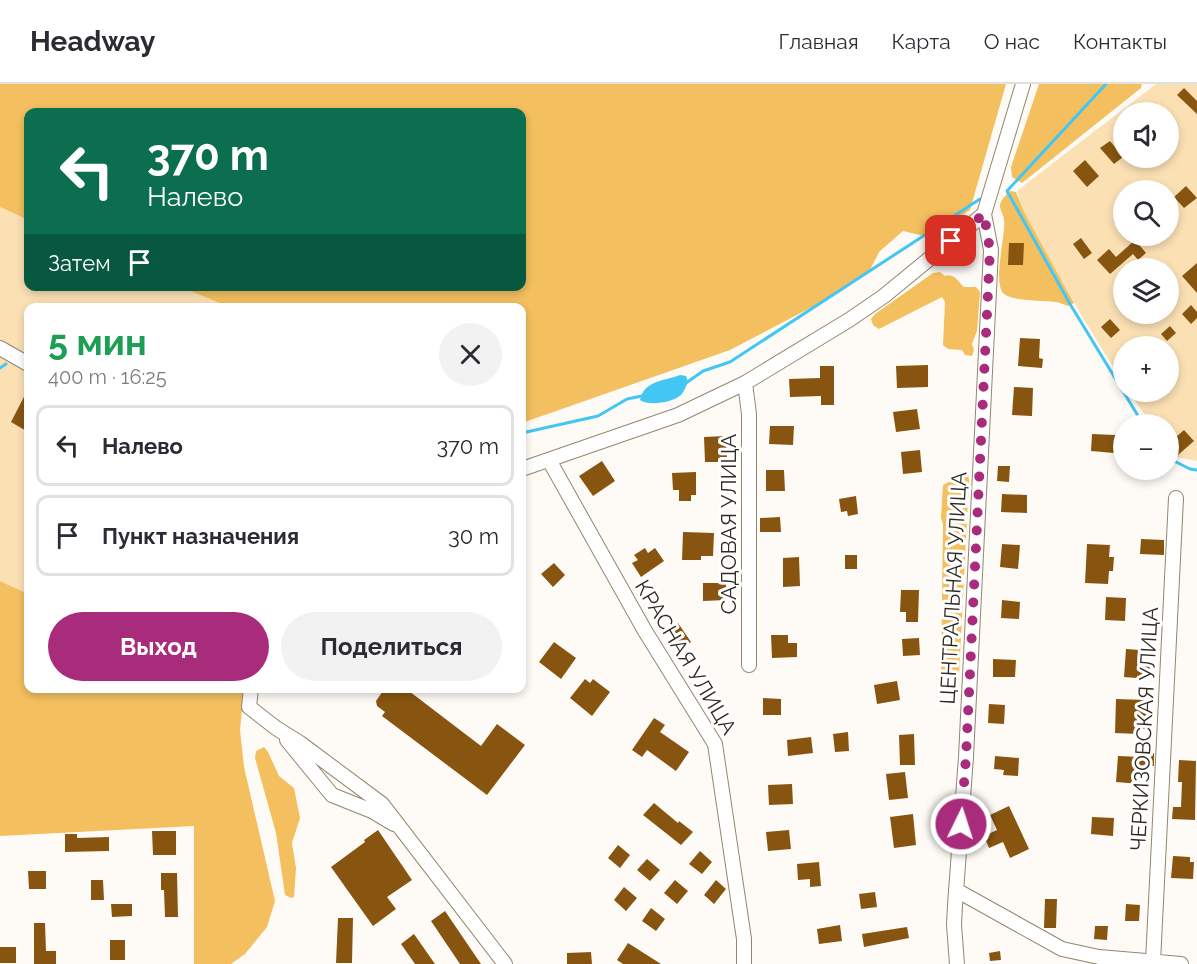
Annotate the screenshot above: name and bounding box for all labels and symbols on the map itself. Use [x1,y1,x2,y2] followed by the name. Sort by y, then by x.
[925,215,976,266] pin
[716,434,741,614] street label: САДОВАЯ УЛИЦА
[934,471,972,705] street label: ЦЕНТРАЛЬНАЯ УЛИЦА
[630,575,742,739] street label: КРАСНАЯ УЛИЦА
[1125,606,1163,852] street label: ЧЕРКИЗОВСКАЯ УЛИЦА
[929,792,993,856] position arrow

